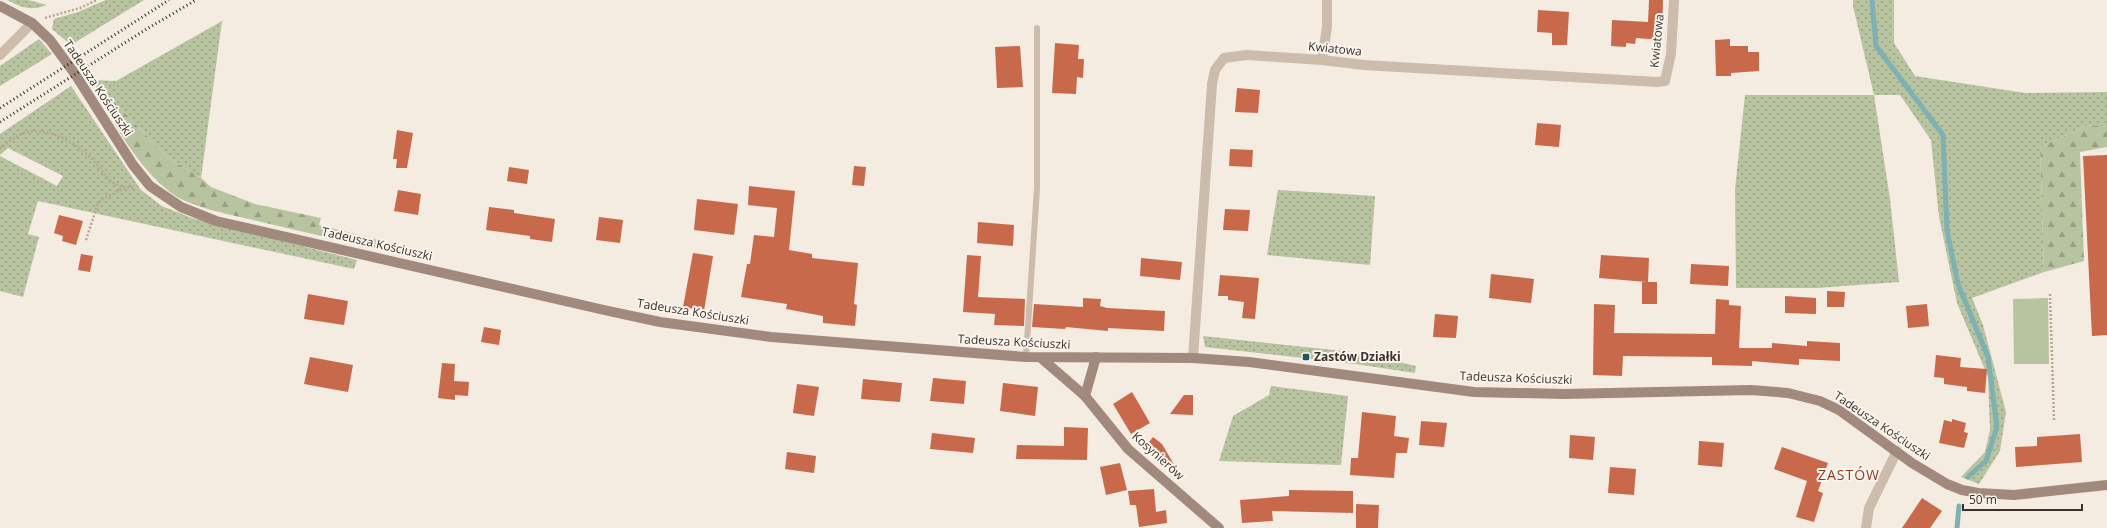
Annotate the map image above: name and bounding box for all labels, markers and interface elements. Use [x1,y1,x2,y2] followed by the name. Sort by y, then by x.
[1645,13,1668,69] street label: Kwiatowa
[60,36,137,139] street label: Tadeusza Kościuszki
[1307,37,1363,60] street label: Kwiatowa
[320,223,434,264] street label: Tadeusza Kościuszki
[636,294,750,329] street label: Tadeusza Kościuszki
[957,330,1071,353] street label: Tadeusza Kościuszki
[1314,348,1401,365] place label: Zastów Działki
[1301,352,1311,362] marker: Zastów Działki
[1459,367,1573,388] street label: Tadeusza Kościuszki
[1831,387,1934,464] street label: Tadeusza Kościuszki
[1129,428,1189,484] street label: Kosynierów
[1818,465,1880,484] district label: ZASTÓW
[1963,486,2082,512] scale bar
[1969,491,1997,508] text: 50 m

